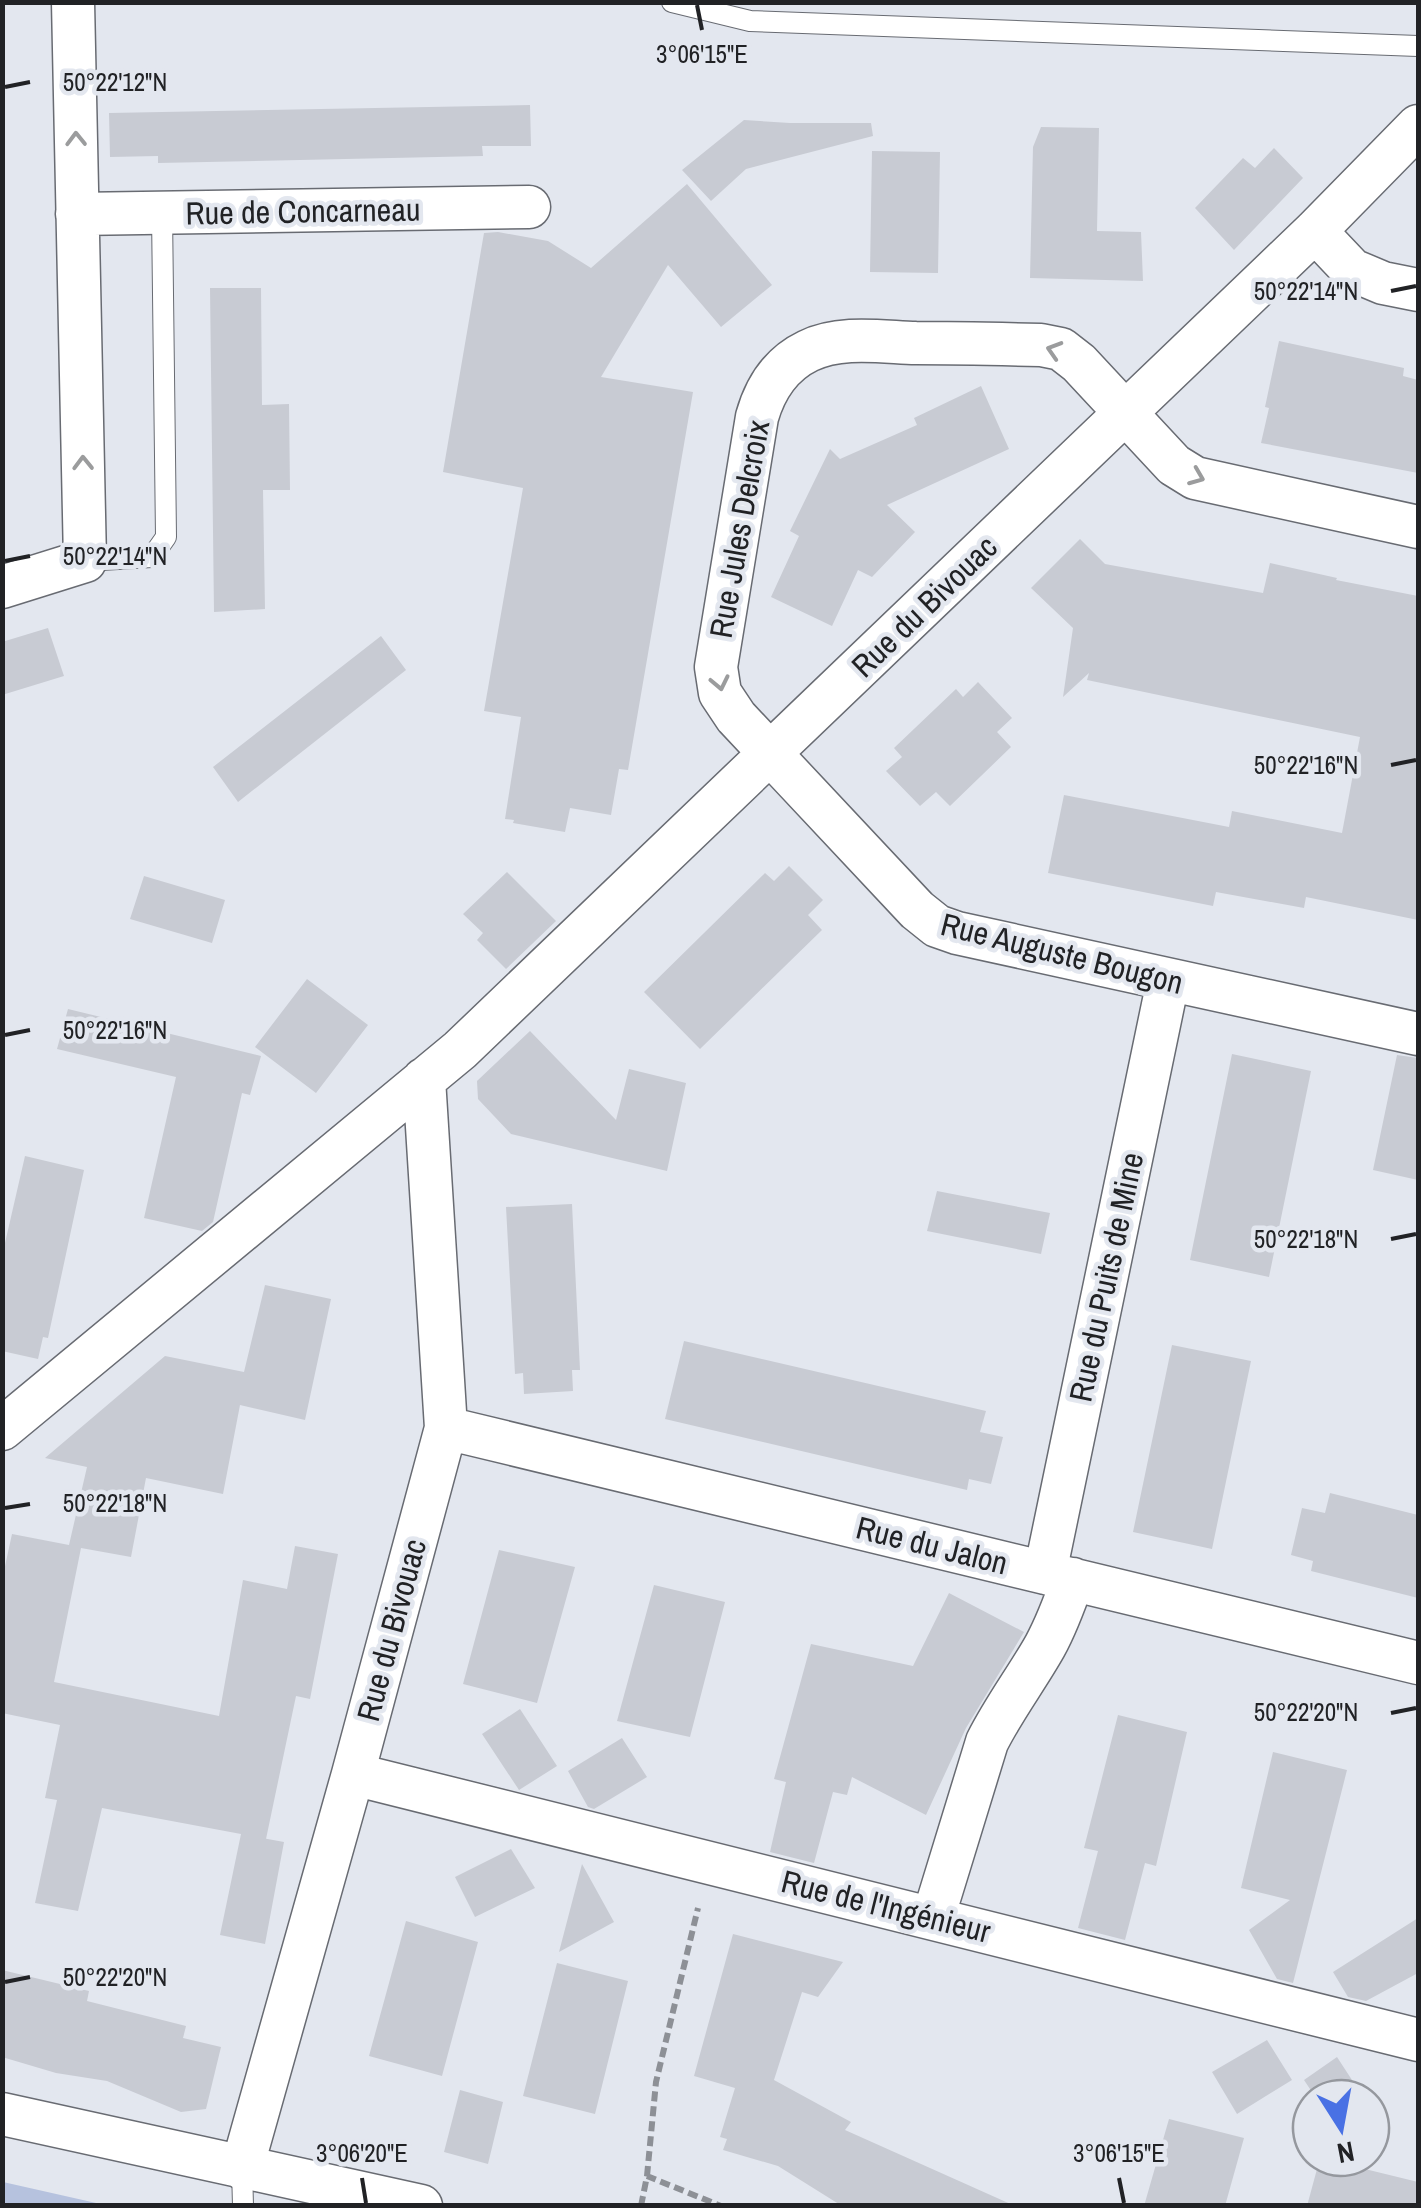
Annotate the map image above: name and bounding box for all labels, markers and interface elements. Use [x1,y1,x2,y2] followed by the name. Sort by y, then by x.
[656,37,748,71] text: 3°06'15"E
[63,65,167,99] text: 50°22'12"N
[65,130,86,146] one-way arrow
[185,187,421,235] street label: Rue de Concarneau
[1254,274,1358,308] text: 50°22'14"N
[1046,341,1063,362] one-way arrow
[699,417,779,641] street label: Rue Jules Delcroix
[72,455,94,470] one-way arrow
[1188,465,1205,485] one-way arrow
[842,526,1006,686] street label: Rue du Bivouac
[63,539,167,573] text: 50°22'14"N
[708,674,729,691] one-way arrow
[1254,748,1358,782] text: 50°22'16"N
[936,902,1188,1004] street label: Rue Auguste Bougon
[63,1013,167,1047] text: 50°22'16"N
[1059,1148,1153,1406] street label: Rue du Puits de Mine
[1254,1222,1358,1256] text: 50°22'18"N
[63,1486,167,1520] text: 50°22'18"N
[852,1505,1012,1585] street label: Rue du Jalon
[346,1534,436,1726] street label: Rue du Bivouac
[1254,1695,1358,1729] text: 50°22'20"N
[777,1859,995,1953] street label: Rue de l'Ingénieur
[63,1960,167,1994] text: 50°22'20"N
[1291,2078,1391,2178] north arrow
[1334,2132,1358,2173] text: N
[316,2136,408,2170] text: 3°06'20"E
[1073,2136,1165,2170] text: 3°06'15"E

